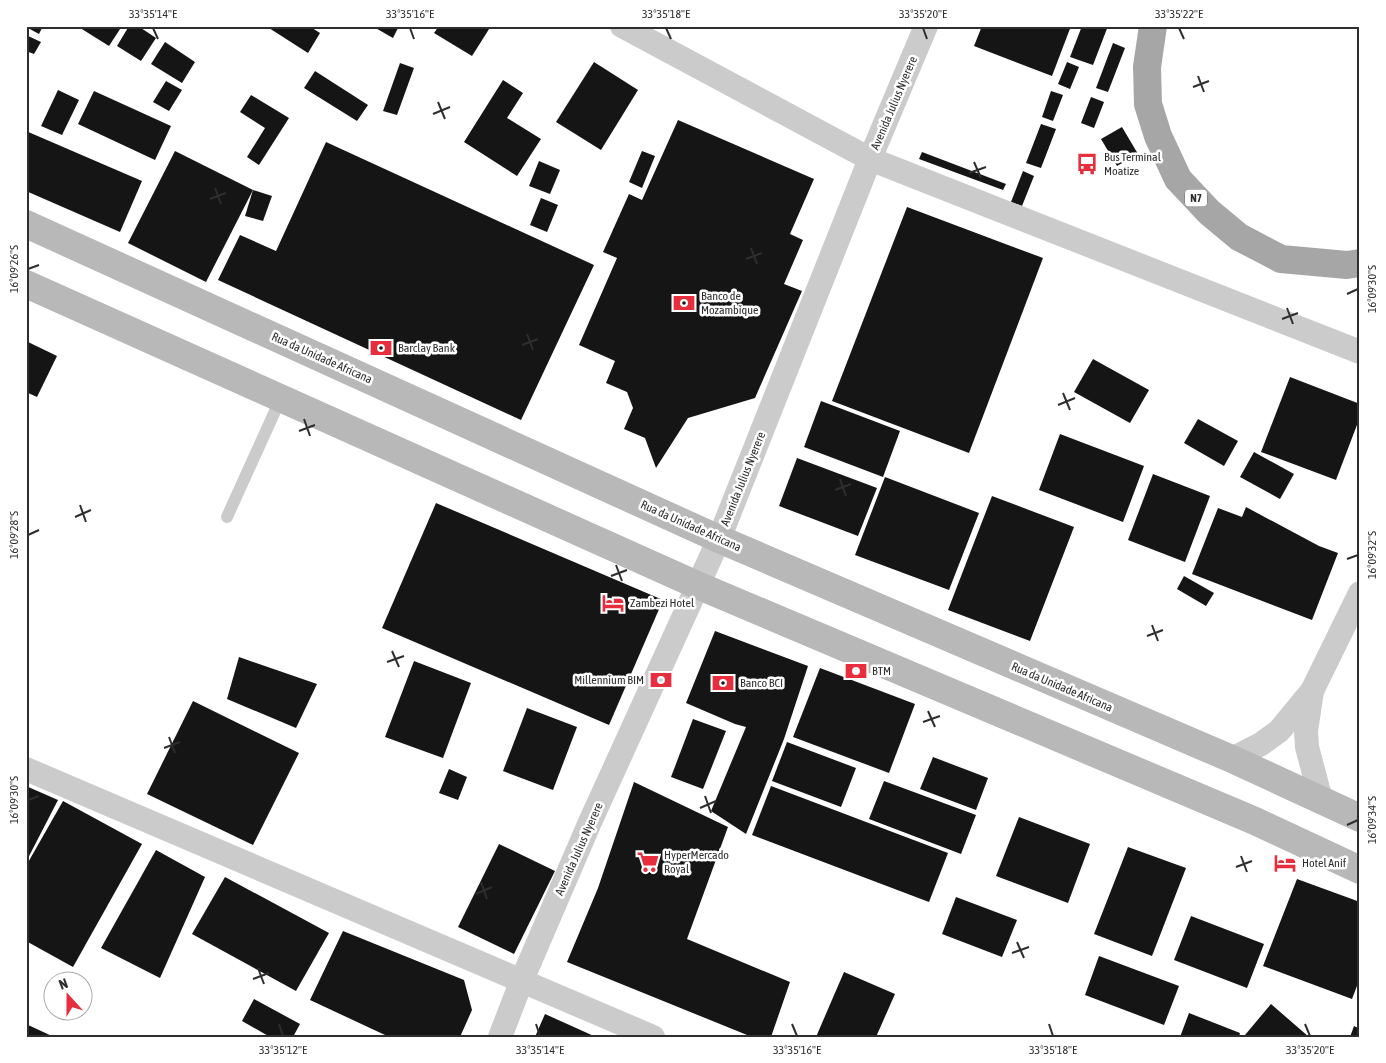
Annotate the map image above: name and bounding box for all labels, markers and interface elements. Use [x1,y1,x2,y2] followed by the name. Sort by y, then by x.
[129,7,177,21] text: 33°35'14"E
[386,7,434,21] text: 33°35'16"E
[642,7,690,21] text: 33°35'18"E
[899,7,947,21] text: 33°35'20"E
[1155,7,1203,21] text: 33°35'22"E
[868,54,920,152] street label: Avenida Julius Nyerere
[1104,150,1162,178] place label: Bus Terminal Moatize
[1074,151,1100,177] bus stop icon: Bus Terminal Moatize
[1185,190,1207,207] road number: N7
[7,245,21,293] text: 16°09'26"S
[1365,265,1379,313] text: 16°09'30"S
[701,289,758,317] place label: Banco de Mozambique
[671,290,697,316] bank icon: Banco de Mozambique
[270,330,374,386] street label: Rua da Unidade Africana
[368,335,394,361] bank icon: Barclay Bank
[398,341,456,355] place label: Barclay Bank
[718,430,768,528] street label: Avenida Julius Nyerere
[639,498,743,554] street label: Rua da Unidade Africana
[7,511,21,559] text: 16°09'28"S
[1365,531,1379,579] text: 16°09'32"S
[600,590,626,616] hotel icon: Zambezi Hotel
[630,596,695,610] place label: Zambezi Hotel
[843,658,869,684] bank icon: BTM
[1009,659,1115,715] street label: Rua da Unidade Africana
[872,664,891,678] place label: BTM
[648,667,674,693] bank icon: Millennium BIM
[710,670,736,696] bank icon: Banco BCI
[574,673,644,687] place label: Millennium BIM
[740,676,783,690] place label: Banco BCI
[7,776,21,824] text: 16°09'30"S
[1365,796,1379,844] text: 16°09'34"S
[552,800,606,898] street label: Avenida Julius Nyerere
[664,848,729,876] place label: HyperMercado Royal
[635,849,661,875] supermarket icon: HyperMercado Royal
[1272,850,1298,876] hotel icon: Hotel Anif
[1302,856,1347,870] place label: Hotel Anif
[42,970,92,1020] north arrow
[57,975,70,993] text: N
[259,1043,307,1057] text: 33°35'12"E
[516,1043,564,1057] text: 33°35'14"E
[773,1043,821,1057] text: 33°35'16"E
[1029,1043,1077,1057] text: 33°35'18"E
[1286,1043,1334,1057] text: 33°35'20"E

